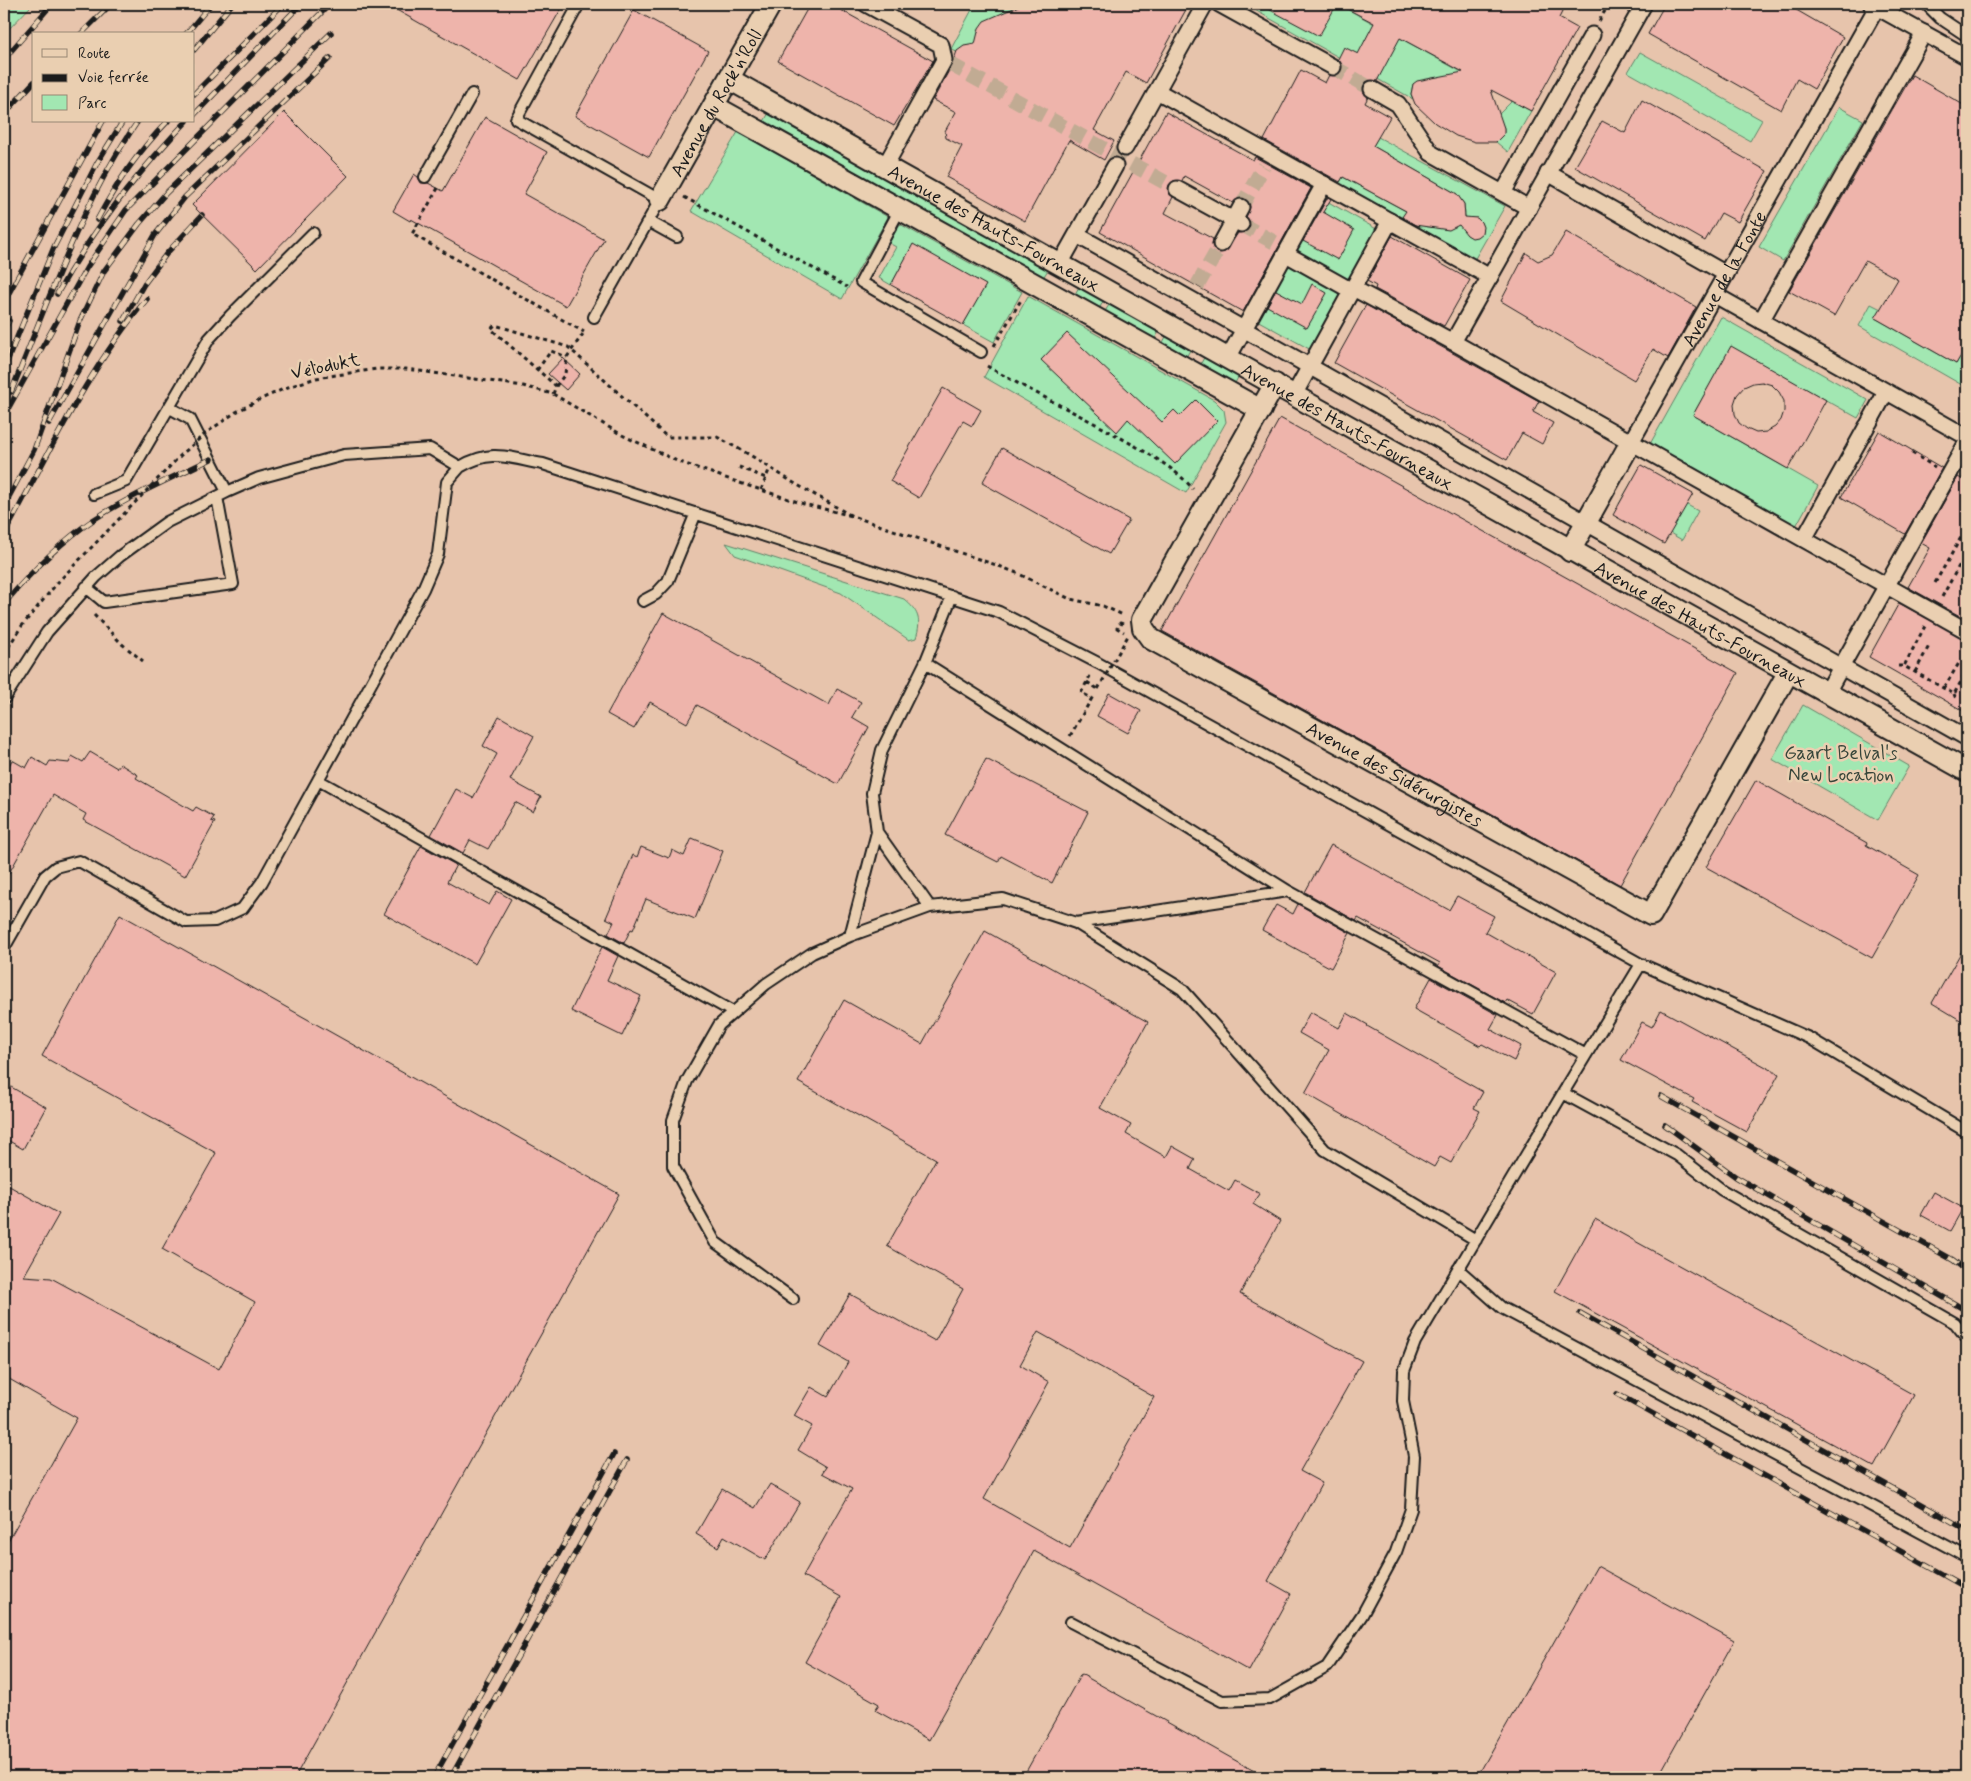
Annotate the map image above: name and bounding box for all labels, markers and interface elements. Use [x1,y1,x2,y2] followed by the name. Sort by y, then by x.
[665,25,768,182] street label: Avenue du Rock'n'Roll
[32,32,195,122] legend
[78,44,111,64] text: Route
[78,68,149,88] text: Voie ferrée
[78,94,106,114] text: Parc
[883,159,1104,298] street label: Avenue des Hauts-Fourneaux
[1677,207,1773,351] street label: Avenue de la Fonte
[289,347,362,386] street label: Vëlodukt
[1236,357,1457,497] street label: Avenue des Hauts-Fourneaux
[1590,556,1811,694] street label: Avenue des Hauts-Fourneaux
[1301,716,1487,834] street label: Avenue des Sidérurgistes
[1784,741,1898,788] park label: Gaart Belval's New Location

